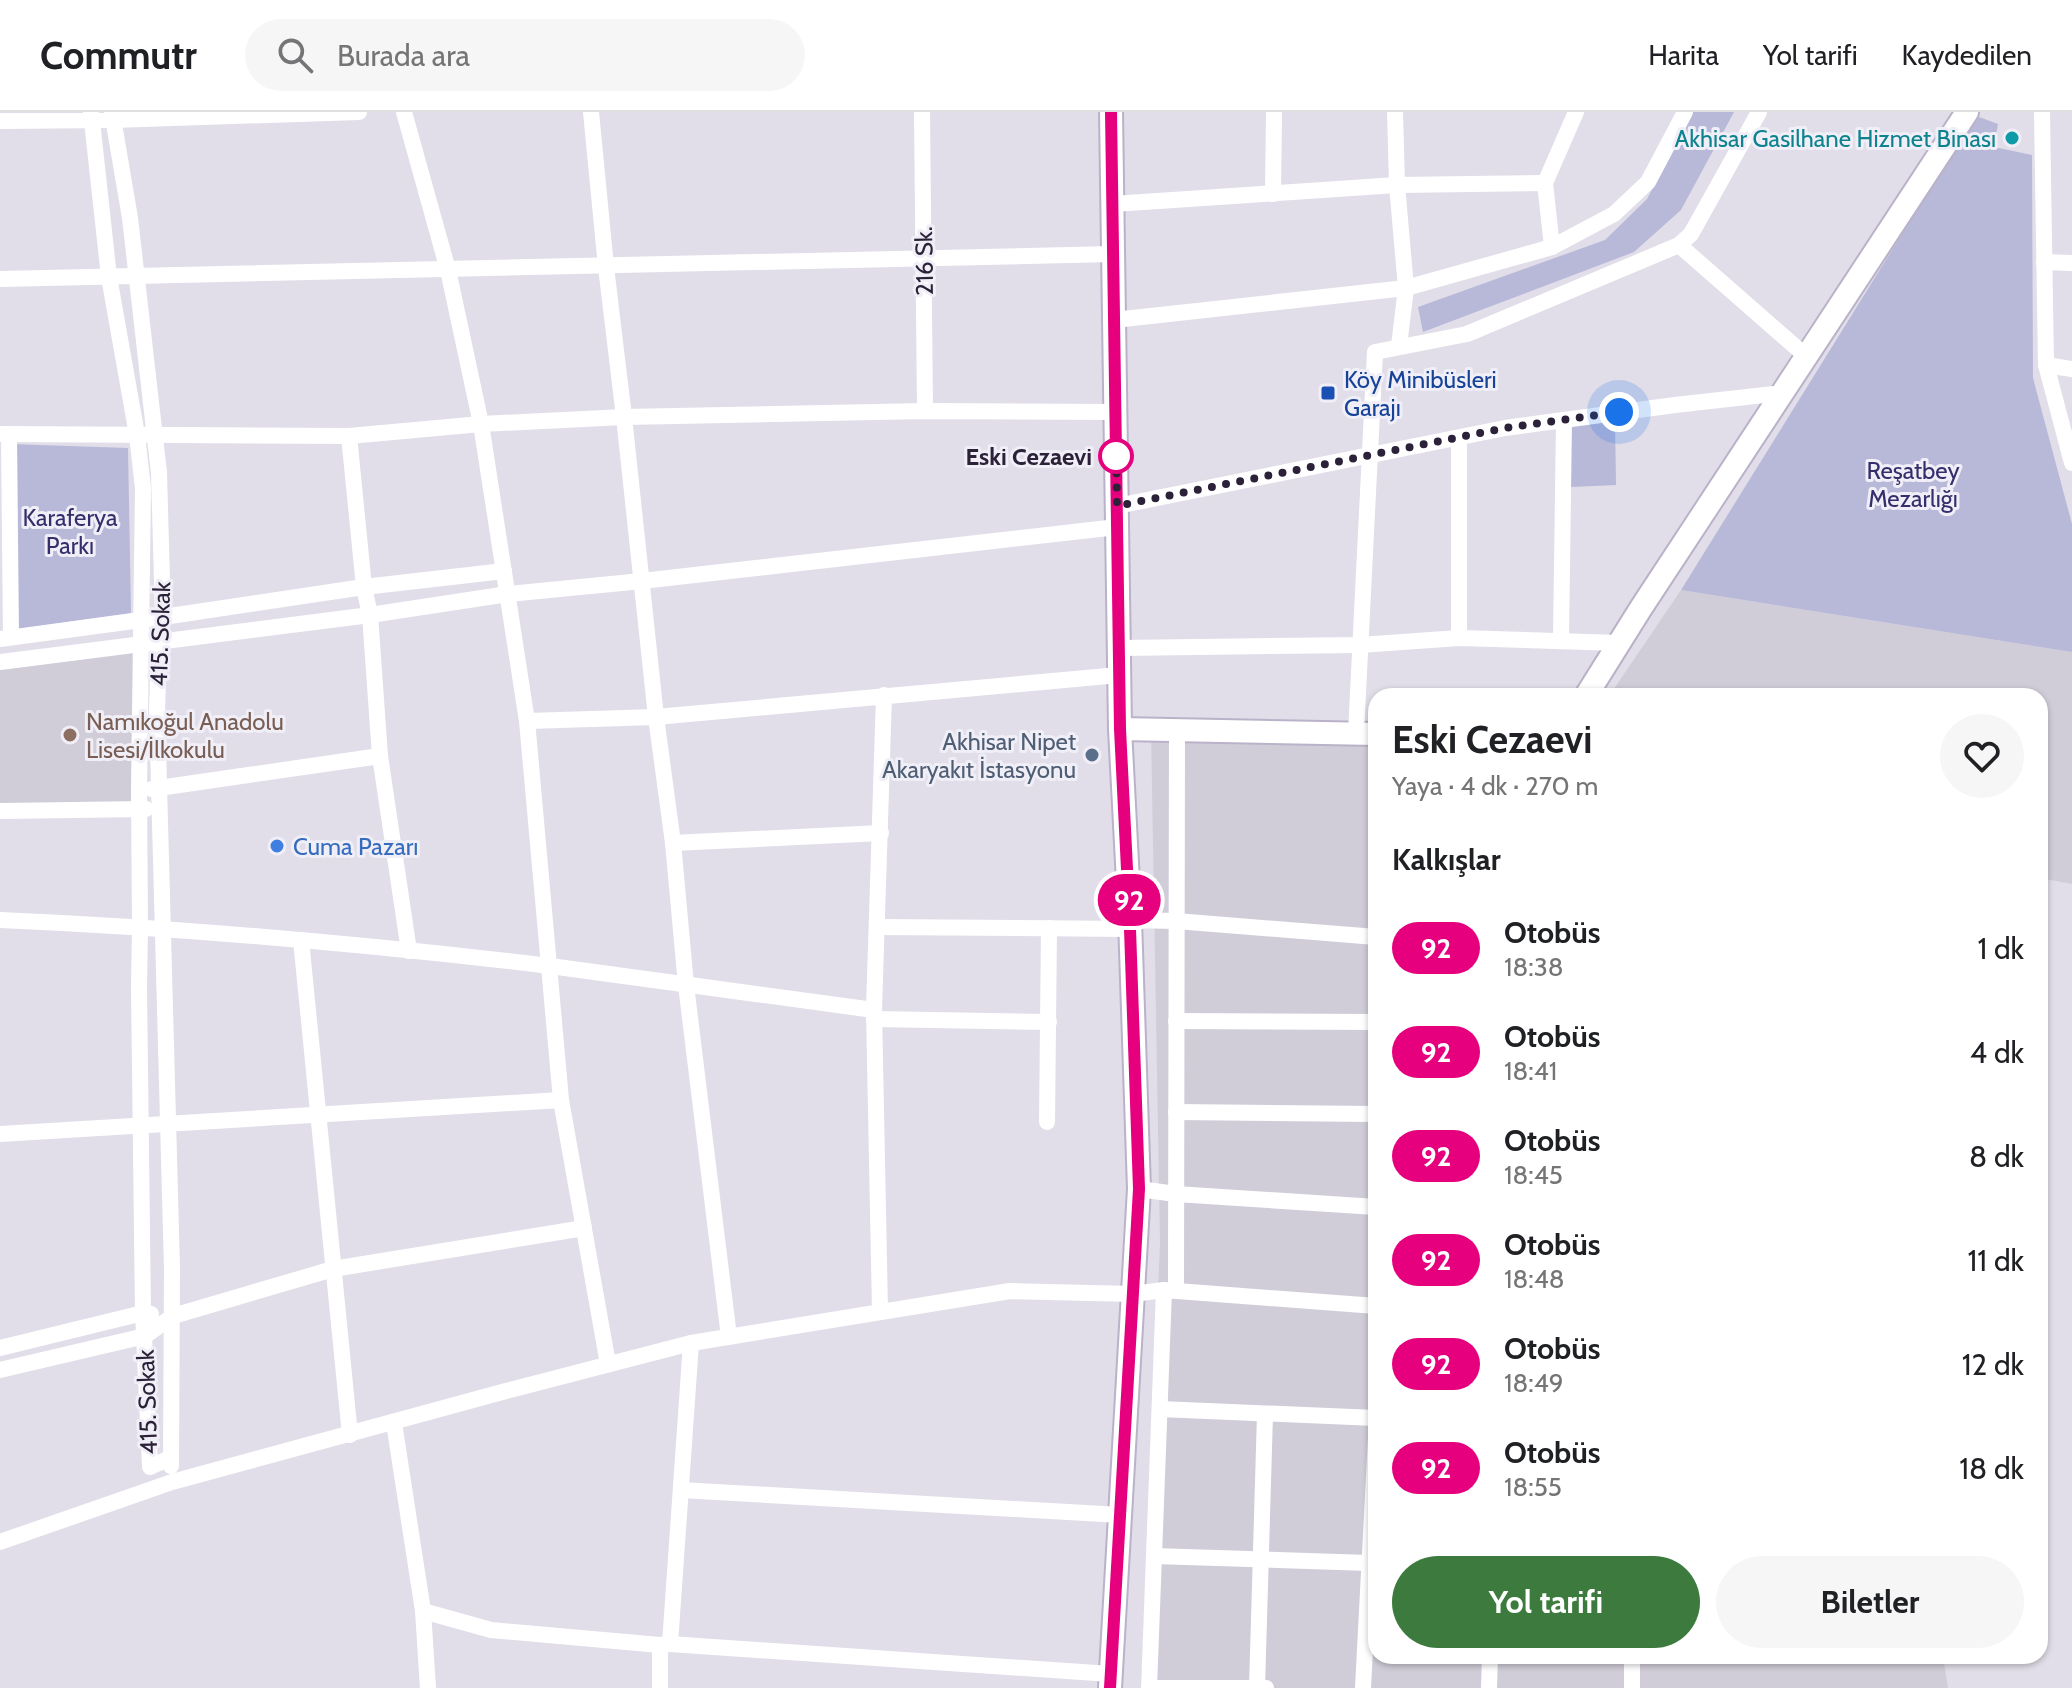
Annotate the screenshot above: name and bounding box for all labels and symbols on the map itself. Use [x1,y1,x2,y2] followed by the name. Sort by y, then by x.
[1674,124,1996,153] place label: Akhisar Gasilhane Hizmet Binası
[2003,129,2021,147] marker: Akhisar Gasilhane Hizmet Binası
[909,226,939,296] street label: 216 Sk.
[1344,365,1497,422] place label: Köy Minibüsleri Garajı
[1319,384,1337,402] marker: Köy Minibüsleri Garajı
[1599,392,1639,432] your location
[1099,439,1133,473] marker: Eski Cezaevi
[965,442,1092,471] place label: Eski Cezaevi
[1866,456,1960,513] park label: Reşatbey Mezarlığı
[23,503,118,560] park label: Karaferya Parkı
[144,581,176,687] street label: 415. Sokak
[86,707,284,764] place label: Namıkoğul Anadolu Lisesi/İlkokulu
[61,726,79,744] marker: Namıkoğul Anadolu Lisesi/İlkokulu
[882,727,1076,784] place label: Akhisar Nipet Akaryakıt İstasyonu
[1083,746,1101,764] marker: Akhisar Nipet Akaryakıt İstasyonu
[293,832,418,861] place label: Cuma Pazarı
[268,837,286,855] marker: Cuma Pazarı
[1093,874,1165,926] line badge: 92
[131,1349,163,1455] street label: 415. Sokak

